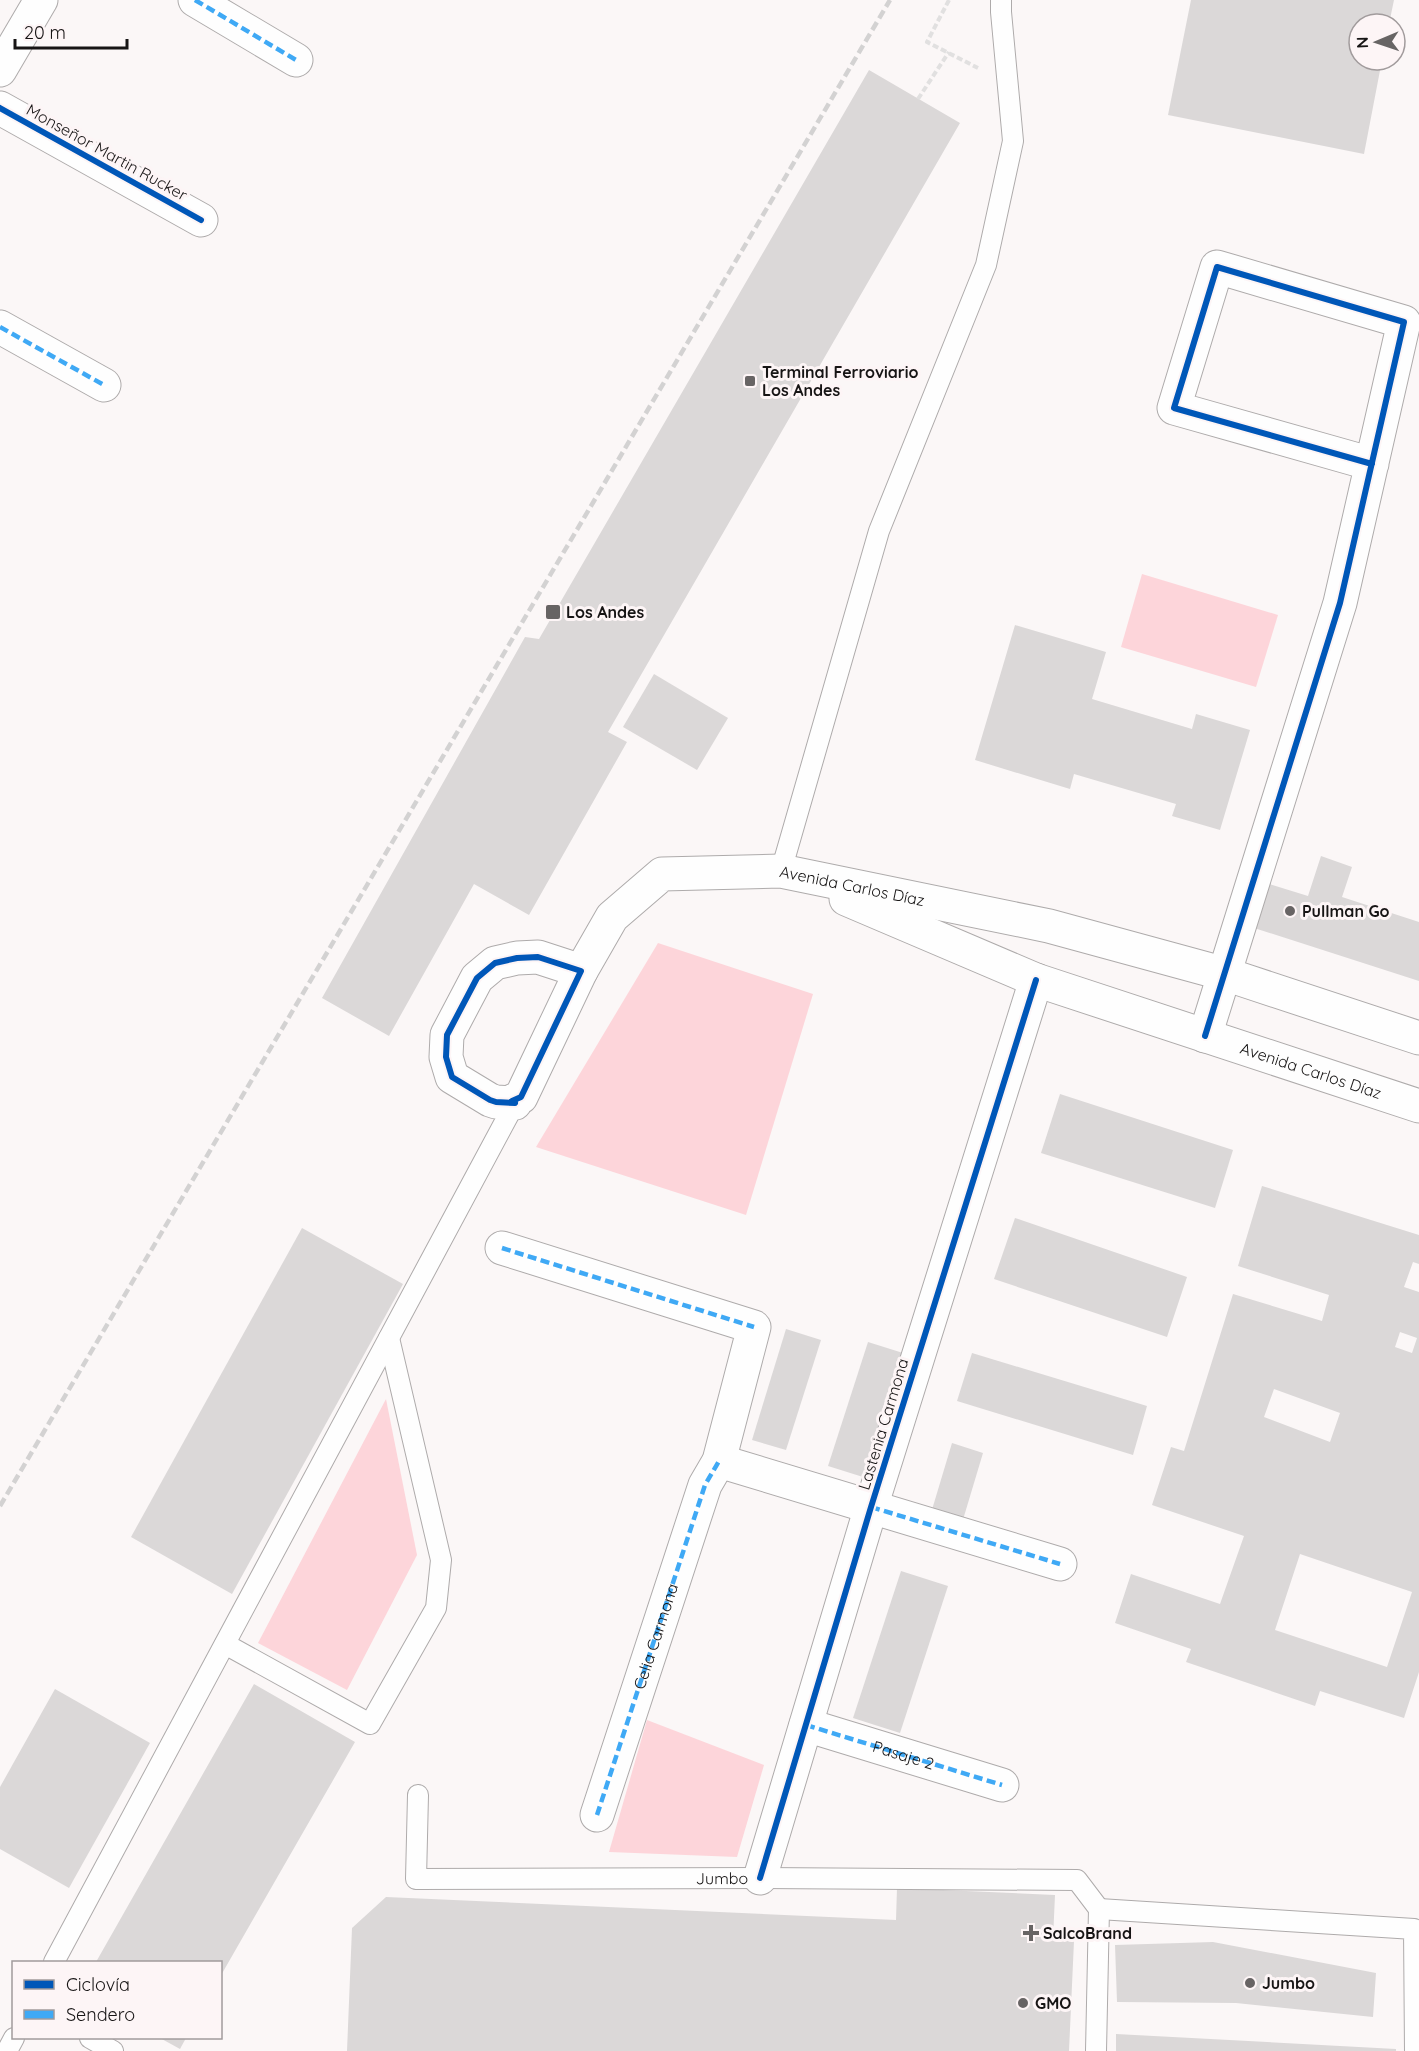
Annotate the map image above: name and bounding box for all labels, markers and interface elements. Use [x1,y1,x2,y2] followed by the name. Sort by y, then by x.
[15,12,128,50] scale bar
[1347,12,1407,72] north arrow
[24,21,66,44] text: 20 m
[1352,36,1372,49] text: N
[23,99,191,205] street label: Monseñor Martin Rucker
[762,362,919,400] place label: Terminal Ferroviario Los Andes
[743,374,757,388] marker: Terminal Ferroviario Los Andes
[566,602,644,622] place label: Los Andes
[544,603,562,621] marker: Los Andes
[778,861,927,910] street label: Avenida Carlos Díaz
[1302,901,1390,921] place label: Pullman Go
[1283,904,1297,918] marker: Pullman Go
[1238,1038,1384,1103] street label: Avenida Carlos Díaz
[854,1356,912,1492] street label: Lastenia Carmona
[629,1581,682,1692] street label: Celia Carmona
[870,1736,937,1774] street label: Pasaje 2
[696,1868,748,1888] street label: Jumbo
[1043,1923,1132,1943] place label: SalcoBrand
[1024,1926,1038,1940] marker: SalcoBrand
[12,1961,222,2039] legend
[66,1973,130,1996] text: Ciclovía
[1262,1973,1315,1993] place label: Jumbo
[1243,1976,1257,1990] marker: Jumbo
[1035,1993,1071,2013] place label: GMO
[1016,1996,1030,2010] marker: GMO
[66,2003,135,2026] text: Sendero

